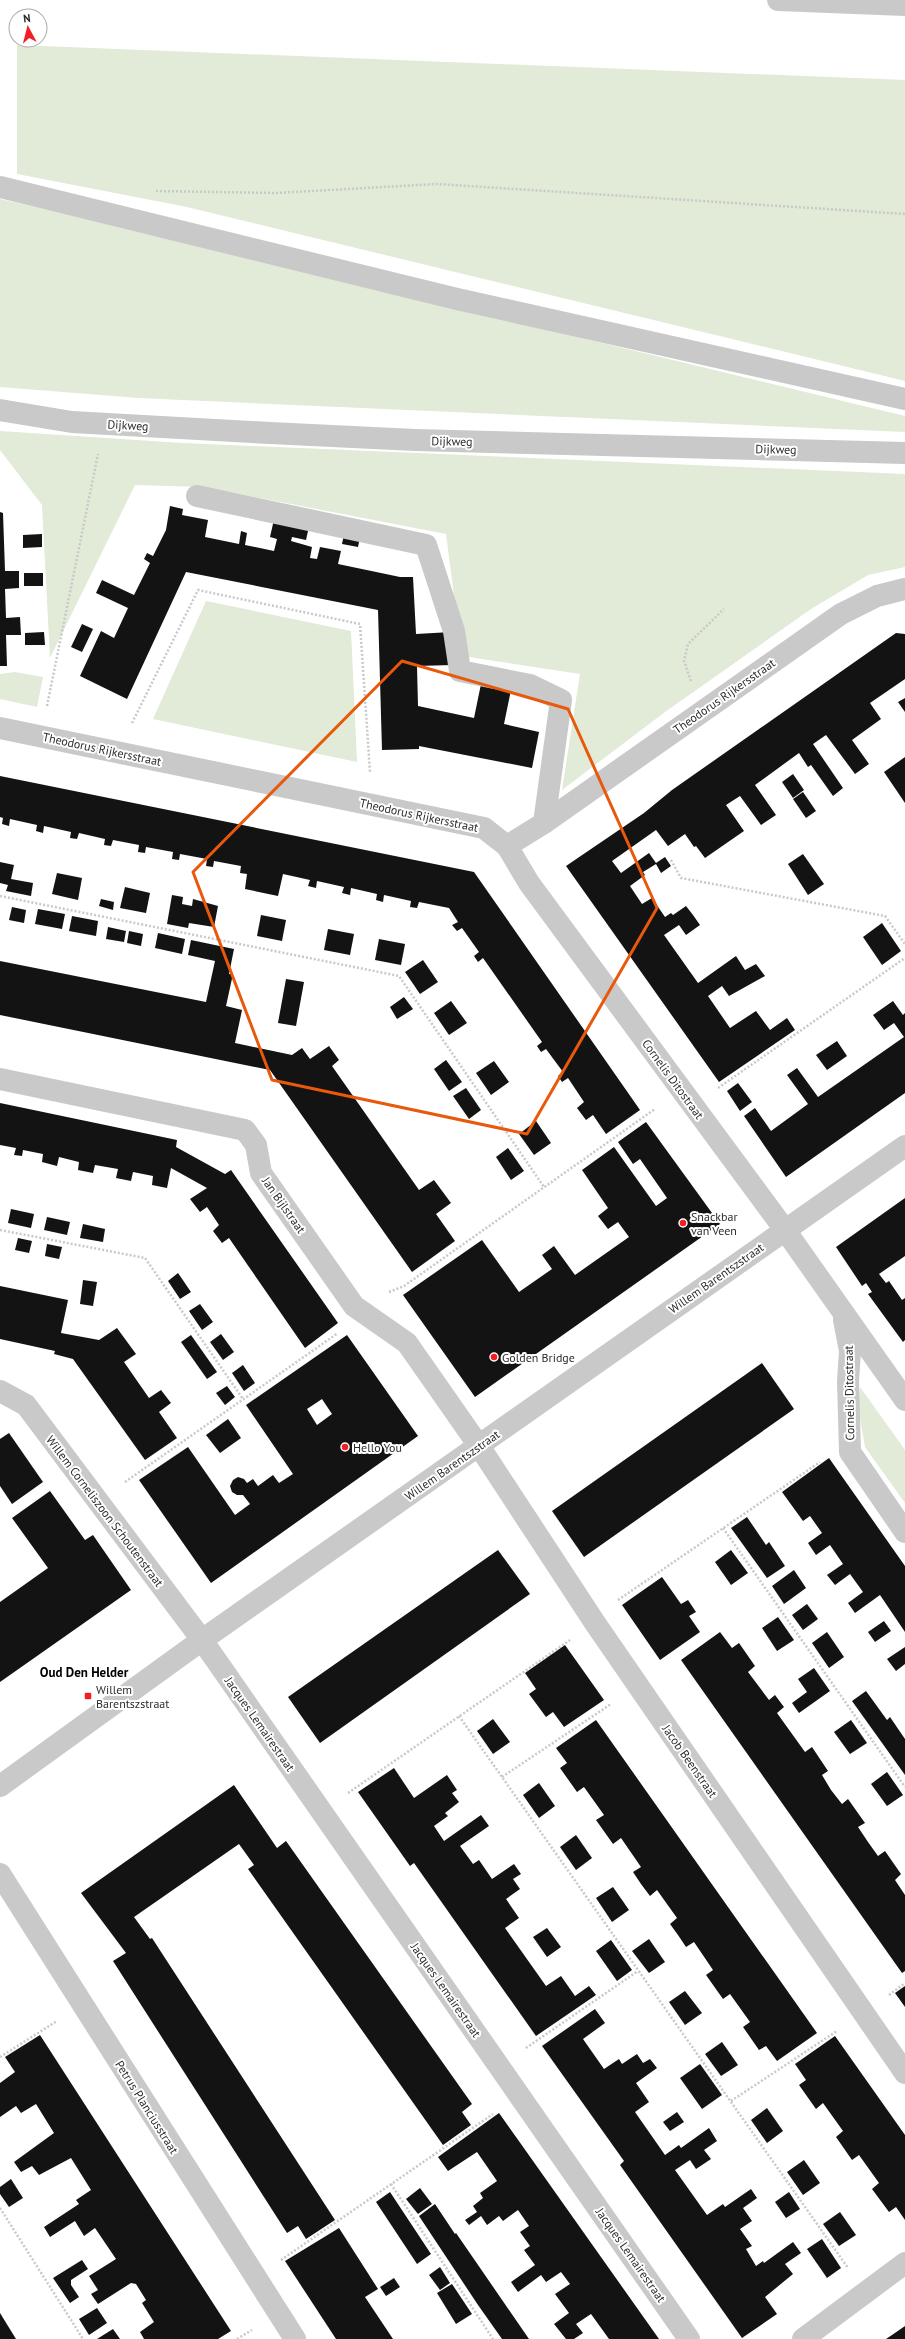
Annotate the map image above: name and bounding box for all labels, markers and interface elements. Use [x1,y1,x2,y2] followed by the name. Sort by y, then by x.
[8,8,48,48] north arrow
[22,11,31,25] text: N
[107,416,149,434] street label: Dijkweg
[431,433,473,449] street label: Dijkweg
[755,441,797,457] street label: Dijkweg
[670,655,778,737] street label: Theodorus Rijkersstraat
[41,729,163,769] street label: Theodorus Rijkersstraat
[358,795,480,835] street label: Theodorus Rijkersstraat
[639,1036,707,1122] street label: Cornelis Ditostraat
[259,1173,309,1236] street label: Jan Bijlstraat
[691,1209,738,1238] place label: Snackbar van Veen
[678,1218,688,1228] marker: Snackbar van Veen
[666,1240,766,1316] street label: Willem Barentszstraat
[841,1345,857,1441] street label: Cornelis Ditostraat
[502,1350,575,1365] place label: Golden Bridge
[489,1352,499,1362] marker: Golden Bridge
[402,1427,502,1503] street label: Willem Barentszstraat
[43,1432,167,1590] street label: Willem Corneliszoon Schoutenstraat
[353,1440,402,1455] place label: Hello You
[340,1442,350,1452] marker: Hello You
[40,1664,129,1681] district label: Oud Den Helder
[221,1673,298,1774] street label: Jacques Lemairestraat
[96,1682,169,1711] place label: Willem Barentszstraat
[83,1691,93,1701] marker: Willem Barentszstraat
[659,1721,721,1800] street label: Jacob Beenstraat
[407,1939,484,2040] street label: Jacques Lemairestraat
[112,2058,182,2156] street label: Petrus Planciusstraat
[592,2204,669,2305] street label: Jacques Lemairestraat

